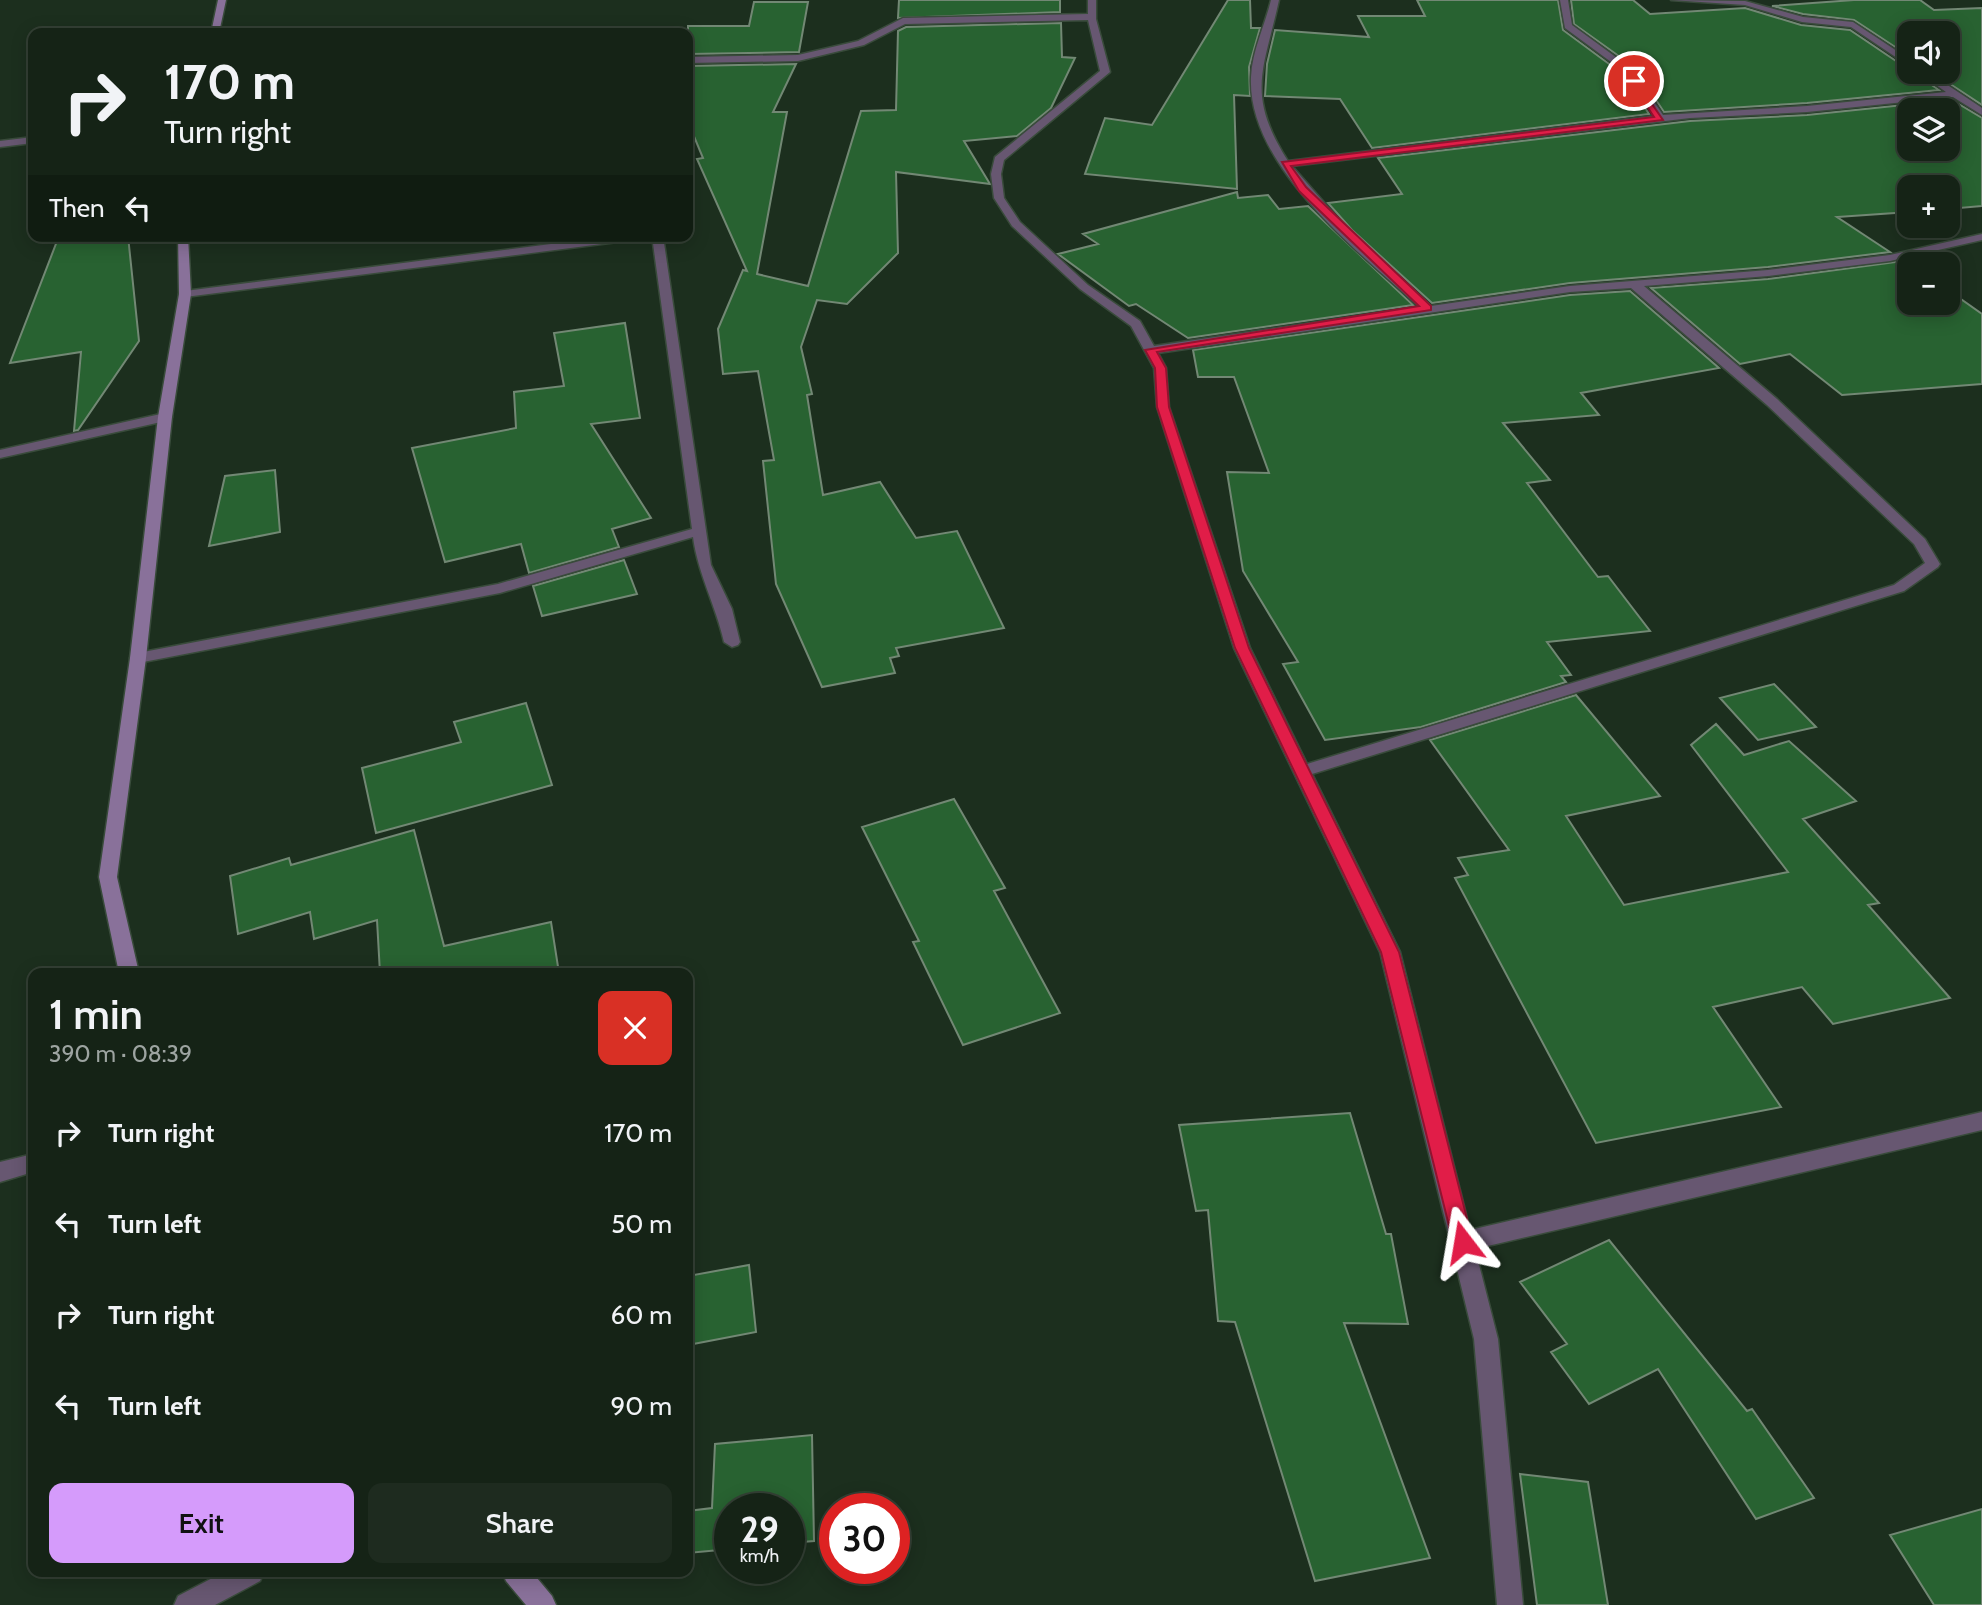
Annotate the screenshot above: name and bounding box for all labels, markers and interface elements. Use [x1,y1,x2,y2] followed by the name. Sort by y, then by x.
[1897,21,1960,315] map controls
[1897,21,1960,84] button: sound
[1604,51,1664,111] pin
[164,52,295,111] text: 170 m
[49,56,140,147] icon: right
[1615,62,1653,100] icon: arrive
[1897,98,1960,161] button: layers
[164,112,291,151] text: Turn right
[1897,175,1960,238] button: +
[119,189,157,227] icon: left
[49,192,105,224] text: Then
[1897,252,1960,315] button: −
[49,988,143,1040] text: 1 min
[598,991,672,1065] button: close
[49,1040,192,1068] text: 390 m · 08:39
[49,1114,87,1152] icon: right
[108,1117,214,1149] text: Turn right
[604,1117,672,1149] text: 170 m
[49,1205,87,1243] icon: left
[1426,1205,1500,1279] position arrow
[108,1208,201,1240] text: Turn left
[611,1208,672,1240] text: 50 m
[49,1296,87,1334] icon: right
[108,1299,214,1331] text: Turn right
[610,1299,672,1331] text: 60 m
[49,1387,87,1425] icon: left
[108,1390,201,1422] text: Turn left
[610,1390,672,1422] text: 90 m
[49,1483,354,1563] button: Exit
[368,1483,672,1563] button: Share
[819,1493,910,1584] speed limit sign: 30
[740,1508,779,1551] text: 29
[740,1545,779,1567] text: km/h

